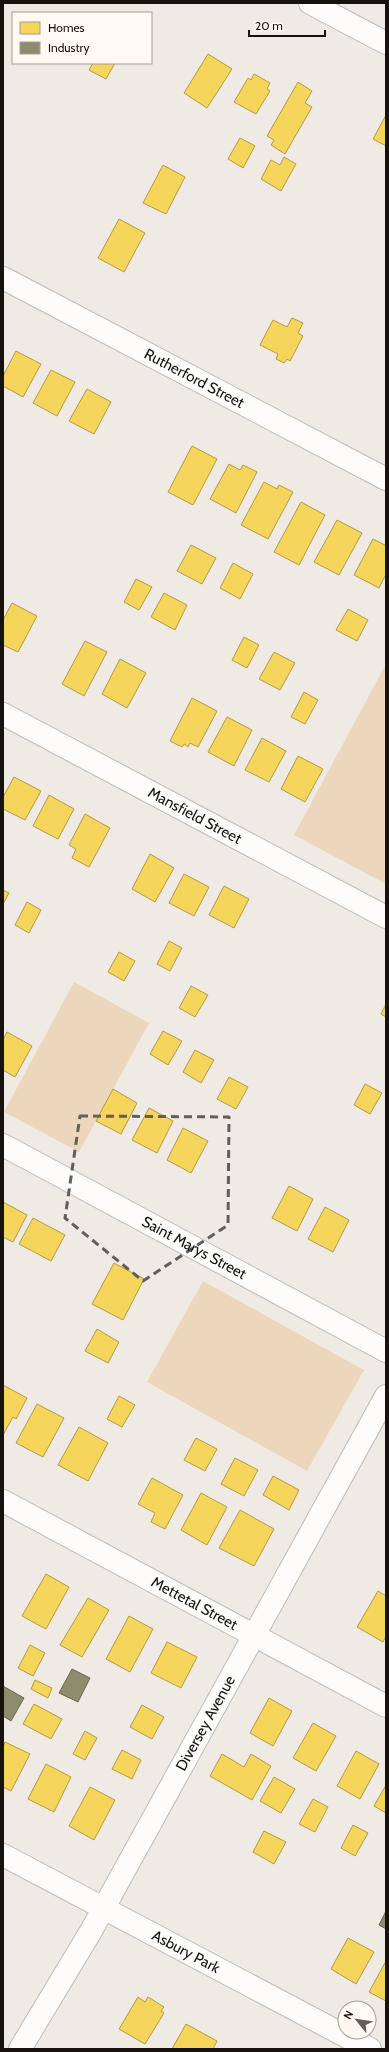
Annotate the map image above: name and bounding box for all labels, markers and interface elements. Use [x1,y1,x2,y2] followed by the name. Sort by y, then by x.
[12,12,152,64] legend
[249,12,325,38] scale bar
[255,18,283,33] text: 20 m
[48,20,85,35] text: Homes
[48,40,89,55] text: Industry
[141,345,247,412] street label: Rutherford Street
[145,783,245,848] street label: Mansfield Street
[139,1212,249,1283] street label: Saint Marys Street
[148,1573,241,1634] street label: Mettetal Street
[172,1672,239,1774] street label: Diversey Avenue
[149,1926,223,1977] street label: Asbury Park
[337,2000,377,2040] north arrow
[340,2008,356,2022] text: N

